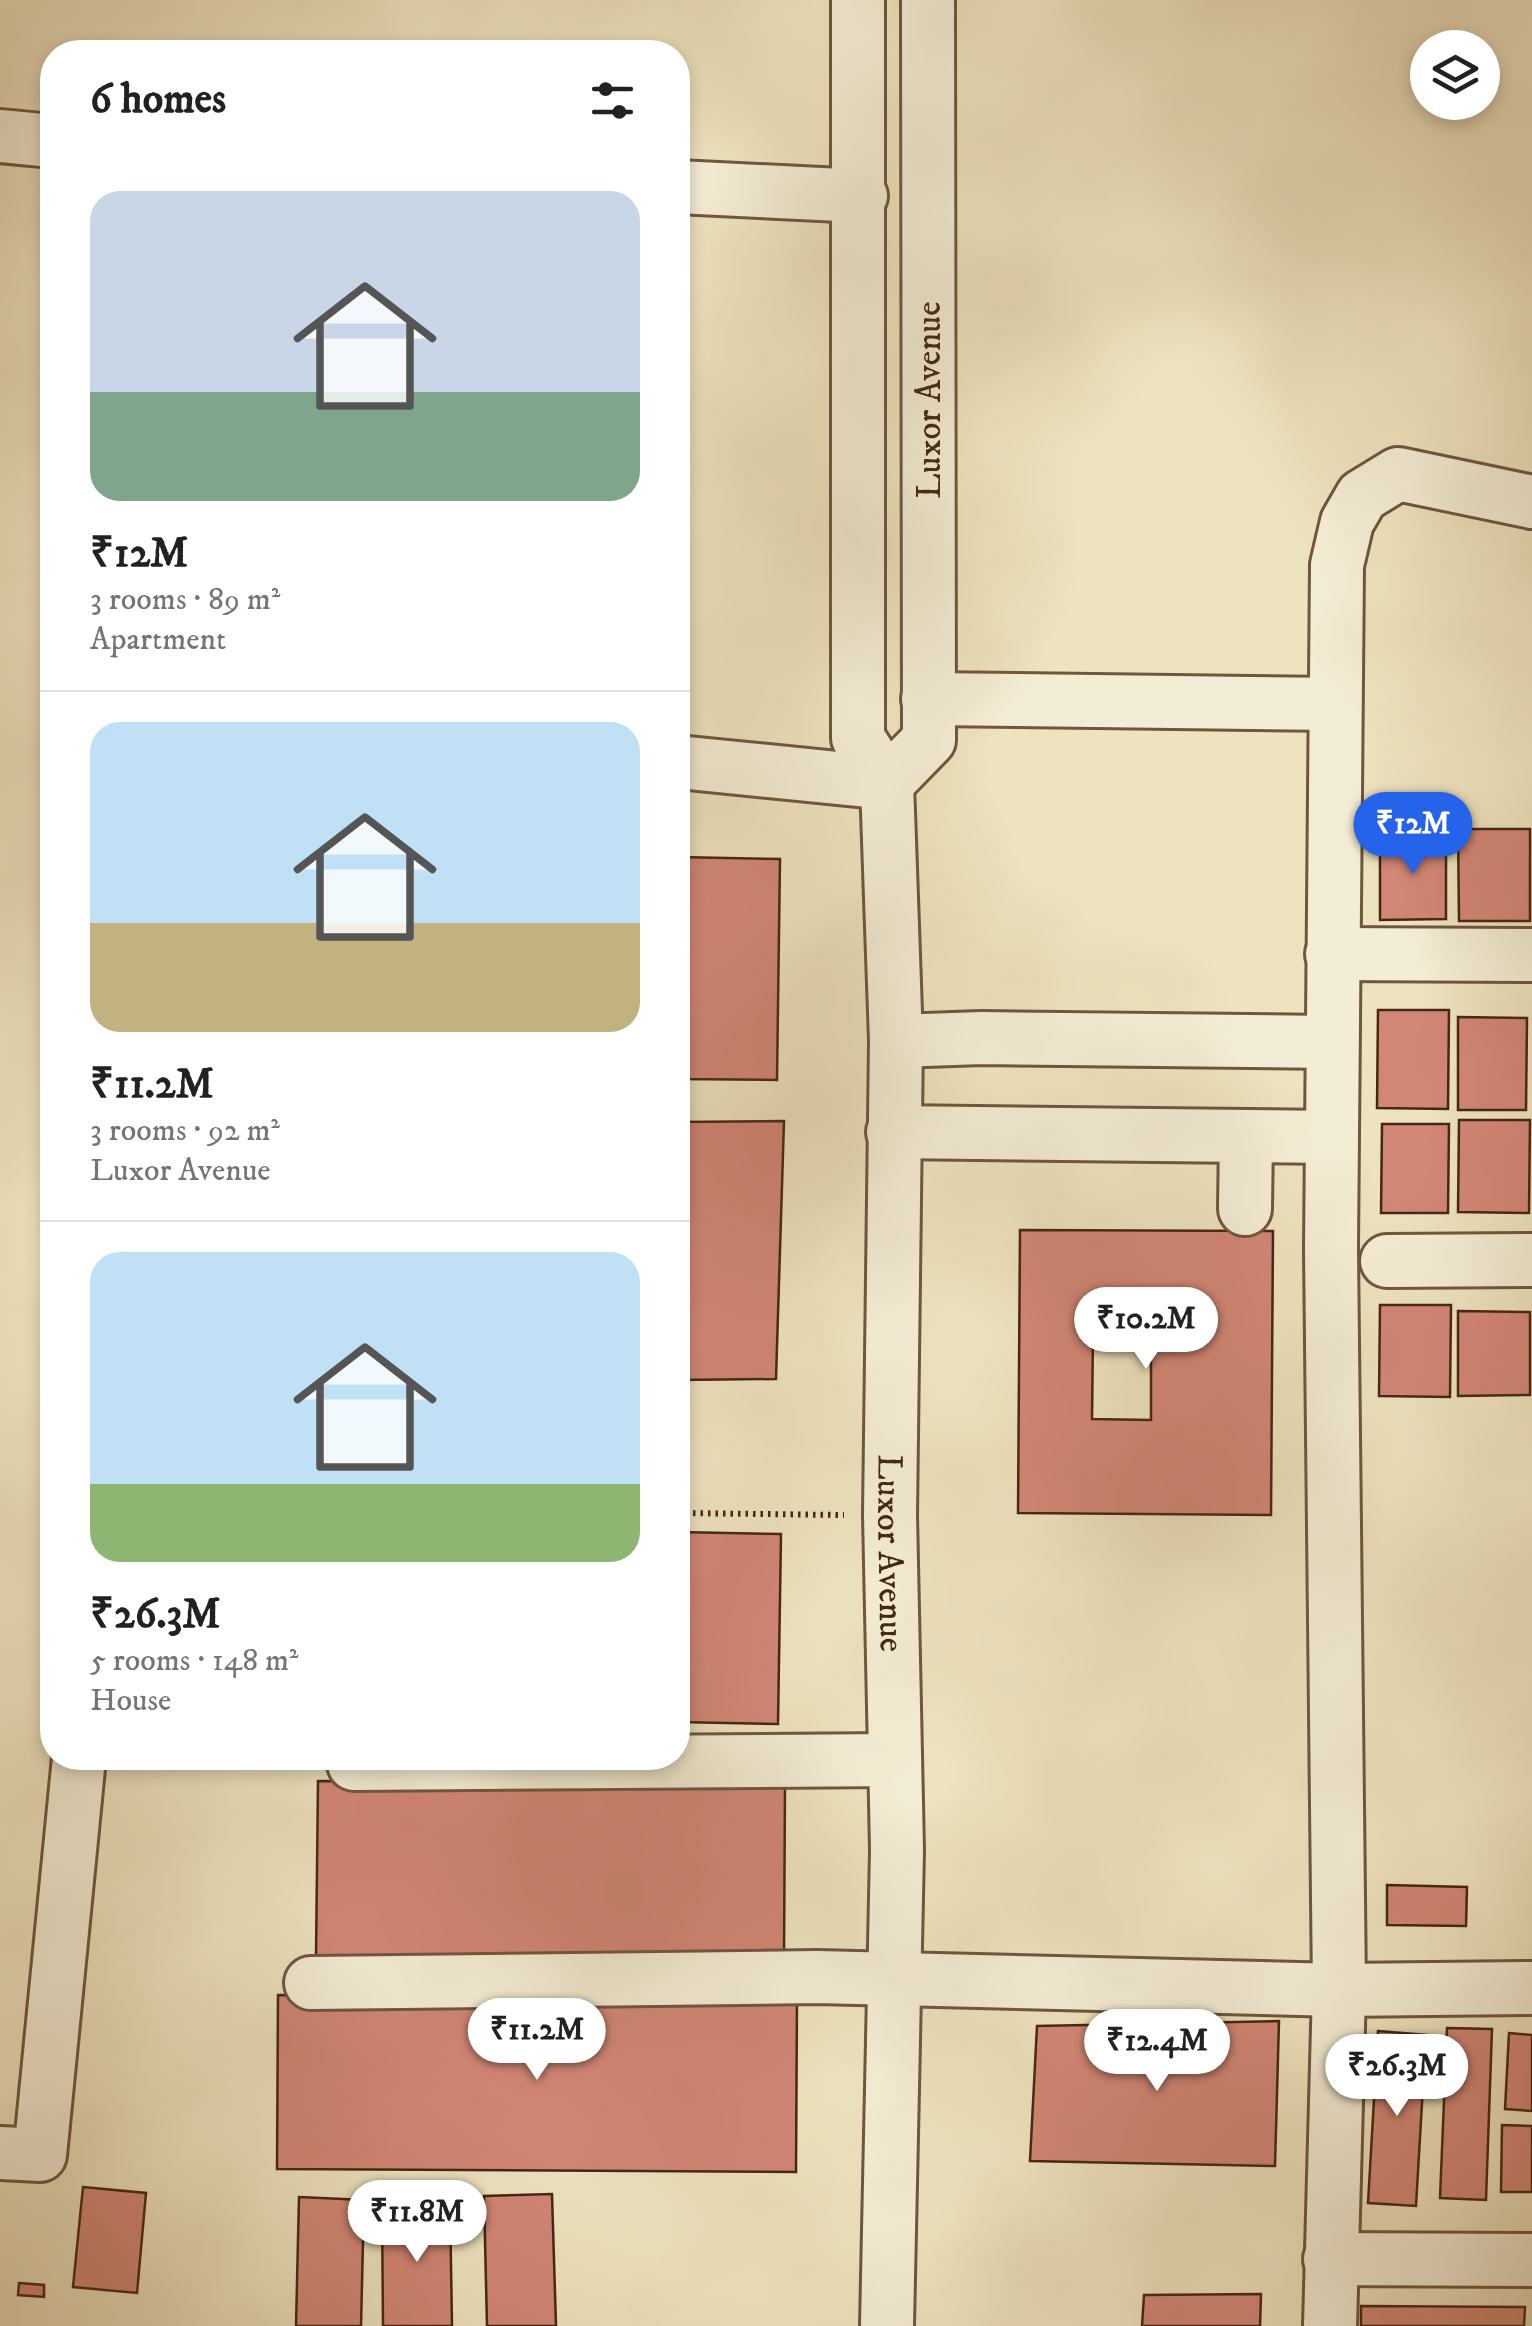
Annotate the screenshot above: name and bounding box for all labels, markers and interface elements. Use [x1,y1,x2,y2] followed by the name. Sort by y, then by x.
[1410,30,1500,120] map controls
[1410,30,1500,120] button: layers
[585,73,640,128] icon: filters
[90,74,226,126] text: 6 homes
[275,256,455,436] icon: home
[908,301,952,499] street label: Luxor Avenue
[90,528,188,580] text: ₹12M
[90,580,280,620] text: 3 rooms · 89 m²
[90,620,226,660] text: Apartment
[275,787,455,967] icon: home
[1354,792,1472,877] pin: ₹12M
[1375,804,1451,844] text: ₹12M
[90,1059,214,1111] text: ₹11.2M
[90,1111,280,1151] text: 3 rooms · 92 m²
[90,1151,271,1191] text: Luxor Avenue
[1065,1287,1227,1372] pin: ₹10.2M
[1096,1299,1196,1339] text: ₹10.2M
[275,1317,455,1497] icon: home
[866,1454,913,1653] street label: Luxor Avenue
[90,1589,221,1641] text: ₹26.3M
[90,1641,298,1681] text: 5 rooms · 148 m²
[90,1681,171,1721] text: House
[456,1998,618,2083] pin: ₹11.2M
[1076,2009,1238,2094] pin: ₹12.4M
[490,2010,584,2050] text: ₹11.2M
[1106,2021,1208,2061] text: ₹12.4M
[1316,2034,1478,2119] pin: ₹26.3M
[1347,2046,1447,2086] text: ₹26.3M
[336,2180,498,2265] pin: ₹11.8M
[370,2192,464,2232] text: ₹11.8M

